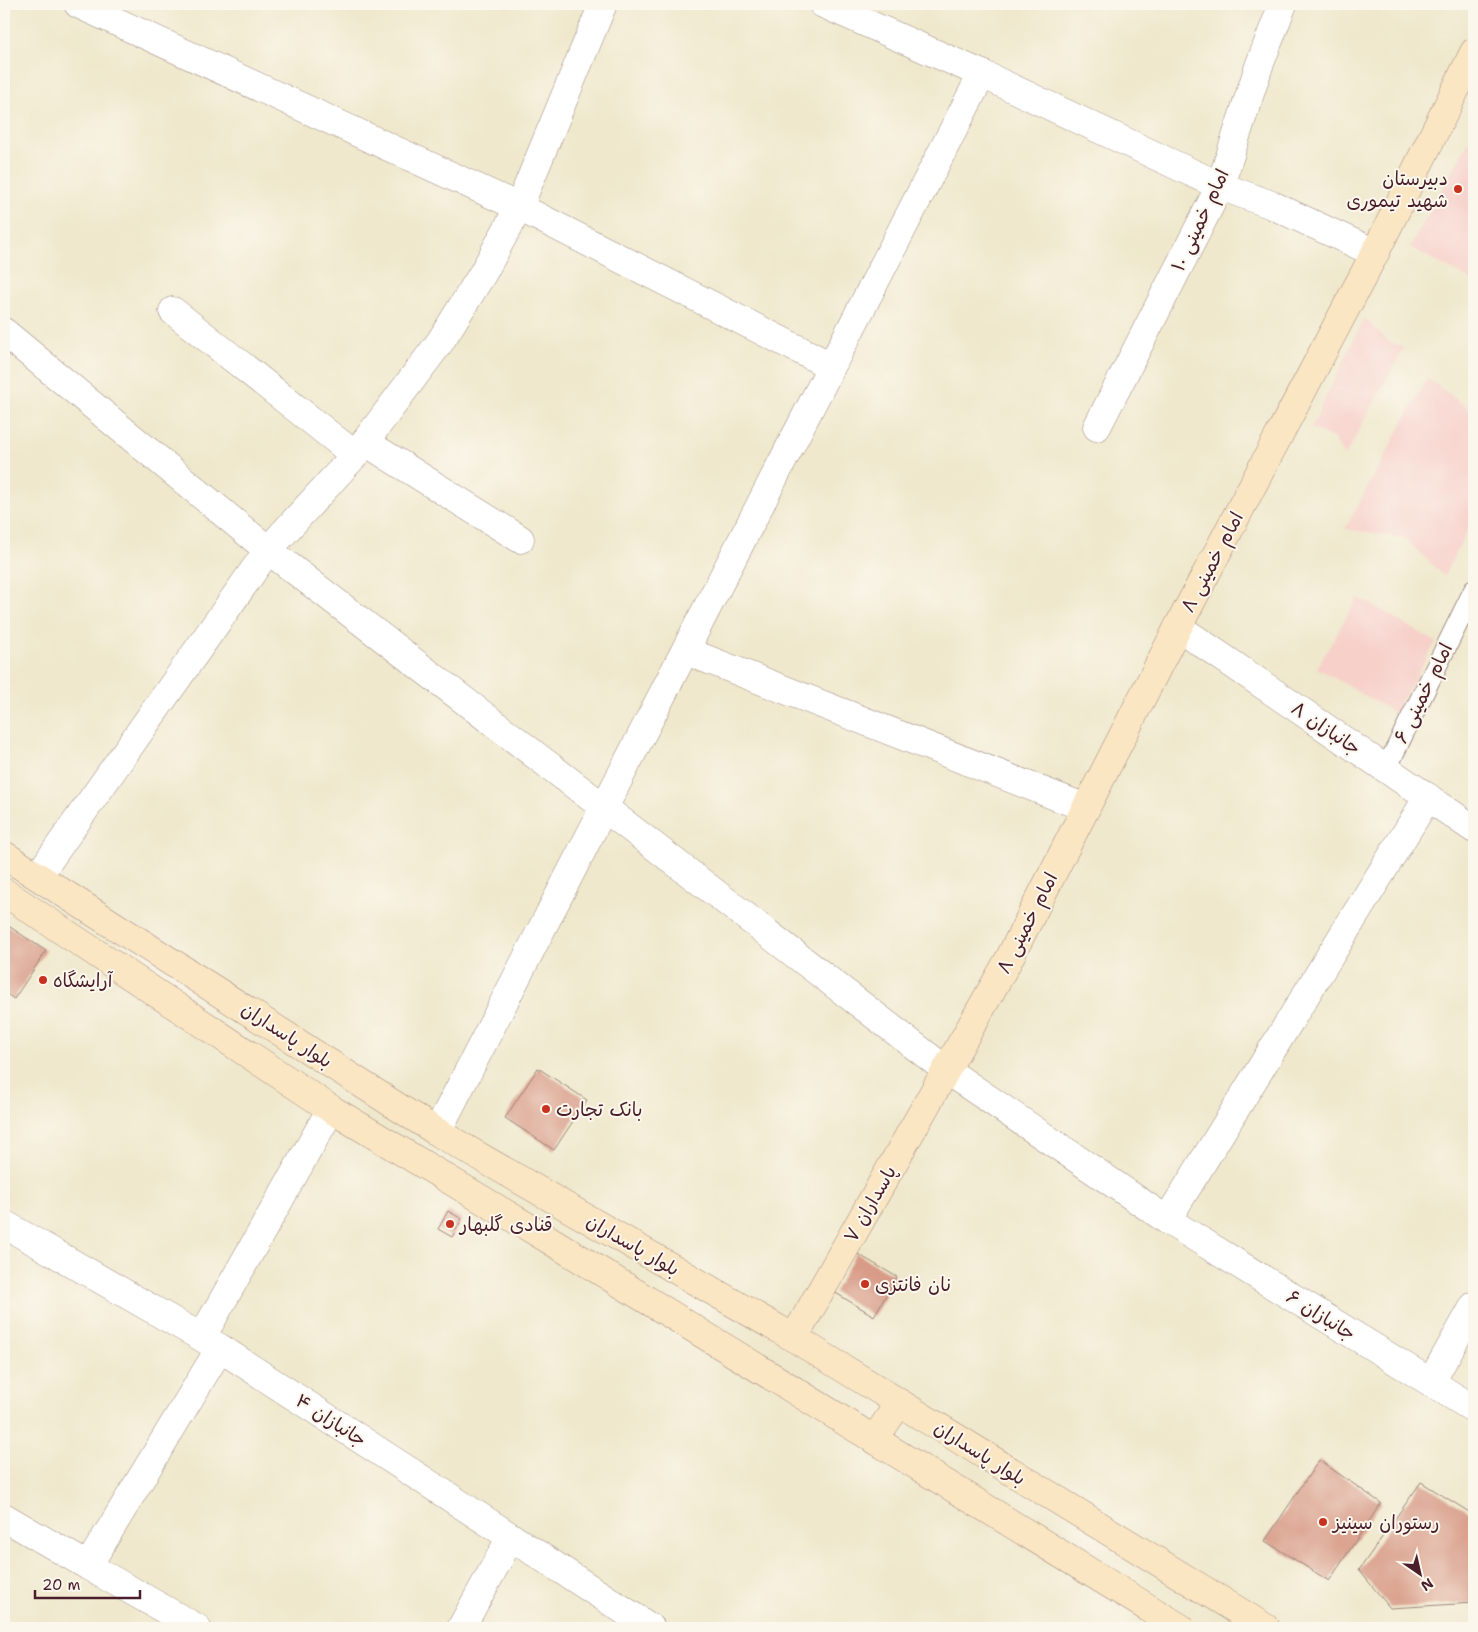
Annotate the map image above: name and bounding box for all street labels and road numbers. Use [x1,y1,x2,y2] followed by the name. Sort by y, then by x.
[1165,165,1236,276] street label: امام خمینی ۱۰
[1175,507,1251,618] street label: امام خمینی ۸
[1388,639,1460,748] street label: امام خمینی ۶
[1286,696,1366,760] street label: جانبازان ۸
[991,868,1065,979] street label: امام خمینی ۸
[237,996,337,1074] street label: بلوار پاسداران
[838,1161,902,1247] street label: پاسداران ۷
[582,1208,684,1282] street label: بلوار پاسداران
[1282,1284,1360,1346] street label: جانبازان ۶
[291,1388,371,1452] street label: جانبازان ۴
[929,1415,1031,1491] street label: بلوار پاسداران

